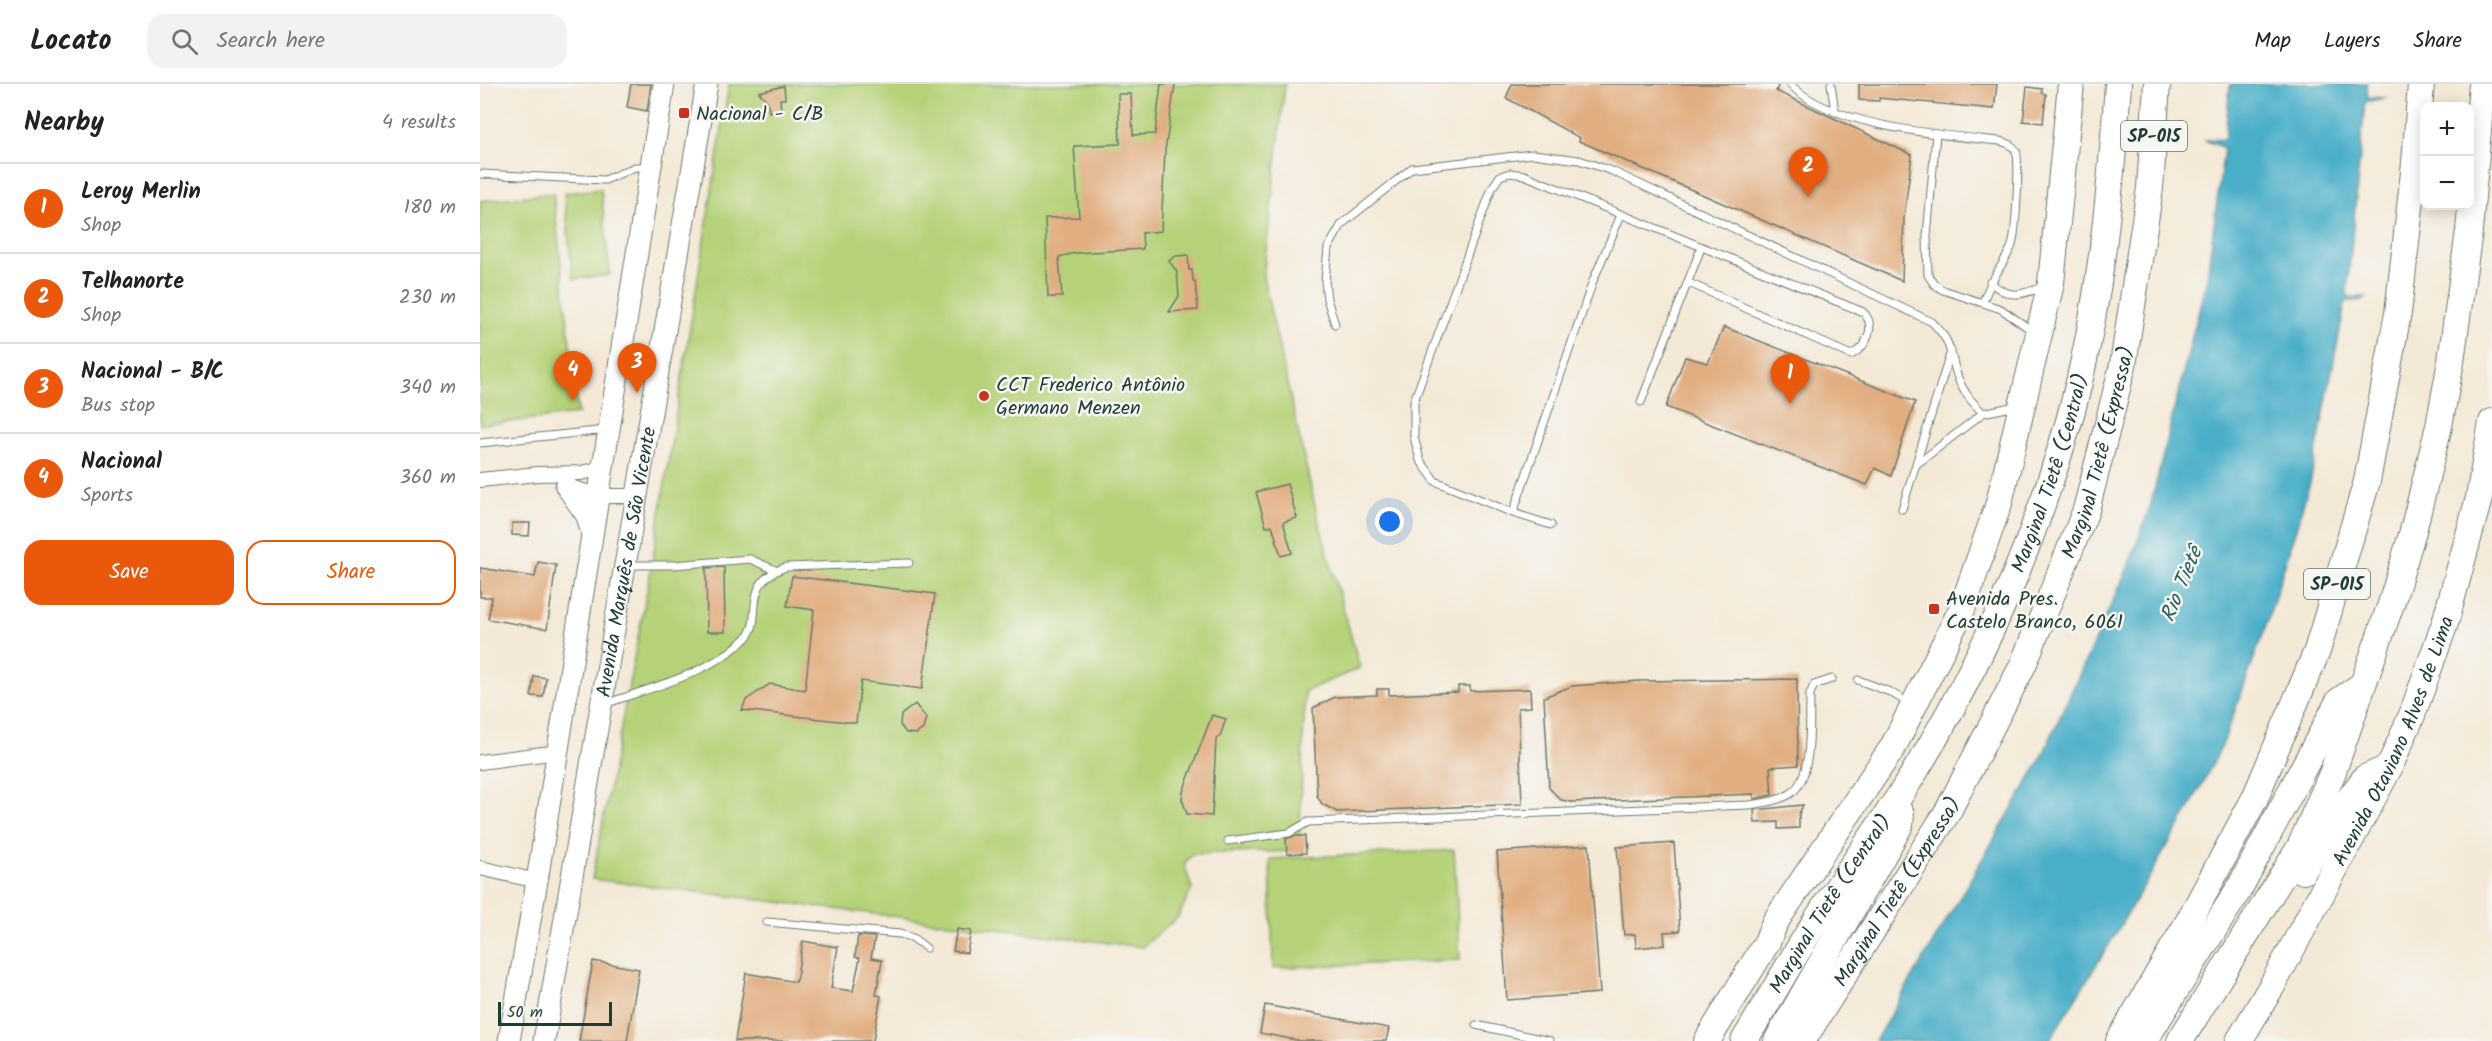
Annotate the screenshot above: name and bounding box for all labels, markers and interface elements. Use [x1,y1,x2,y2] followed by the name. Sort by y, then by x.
[147,14,567,68] search box
[30,19,111,64] text: Locato
[216,24,325,59] text: Search here
[168,25,201,58] icon: search
[2254,25,2291,58] text: Map
[2324,25,2380,58] text: Layers
[2413,25,2462,58] text: Share
[696,99,824,131] place label: Nacional - C/B
[24,102,104,144] text: Nearby
[2420,102,2474,210] map controls
[2420,102,2474,156] button: +
[677,106,691,120] marker: Nacional - C/B
[382,107,456,139] text: 4 results
[2121,121,2187,151] road number: SP-015
[1788,147,1828,197] pin: 2
[2420,156,2474,210] button: −
[81,175,201,210] text: Leroy Merlin
[40,192,47,224] text: 1
[404,192,456,224] text: 180 m
[81,210,121,242] text: Shop
[81,265,184,300] text: Telhanorte
[38,282,49,314] text: 2
[399,282,456,314] text: 230 m
[81,300,121,332] text: Shop
[618,344,656,393] pin: 3
[2054,344,2144,564] street label: Marginal Tietê (Expressa)
[554,352,592,401] pin: 4
[1770,354,1810,404] pin: 1
[81,355,224,390] text: Nacional - B/C
[996,370,1185,425] place label: CCT Frederico Antônio Germano Menzen
[2004,370,2099,578] street label: Marginal Tietê (Central)
[38,372,49,404] text: 3
[400,372,456,404] text: 340 m
[977,389,991,403] marker: CCT Frederico Antônio Germano Menzen
[81,390,155,422] text: Bus stop
[589,425,666,700] street label: Avenida Marquês de São Vicente
[81,445,162,480] text: Nacional
[38,462,49,494] text: 4
[400,462,456,494] text: 360 m
[81,480,133,512] text: Sports
[1375,507,1404,536] your location
[2152,539,2214,627] water label: Rio Tietê
[24,540,234,605] button: Save
[246,540,456,605] button: Share
[2304,569,2370,599] road number: SP-015
[1946,584,2123,639] place label: Avenida Pres. Castelo Branco, 6061
[1927,602,1941,616] marker: Avenida Pres. Castelo Branco, 6061
[2325,613,2464,873] street label: Avenida Otaviano Alves de Lima
[1826,792,1971,994] street label: Marginal Tietê (Expressa)
[1762,808,1901,1000] street label: Marginal Tietê (Central)
[498,999,612,1026] scale bar
[507,1000,543,1025] text: 50 m

